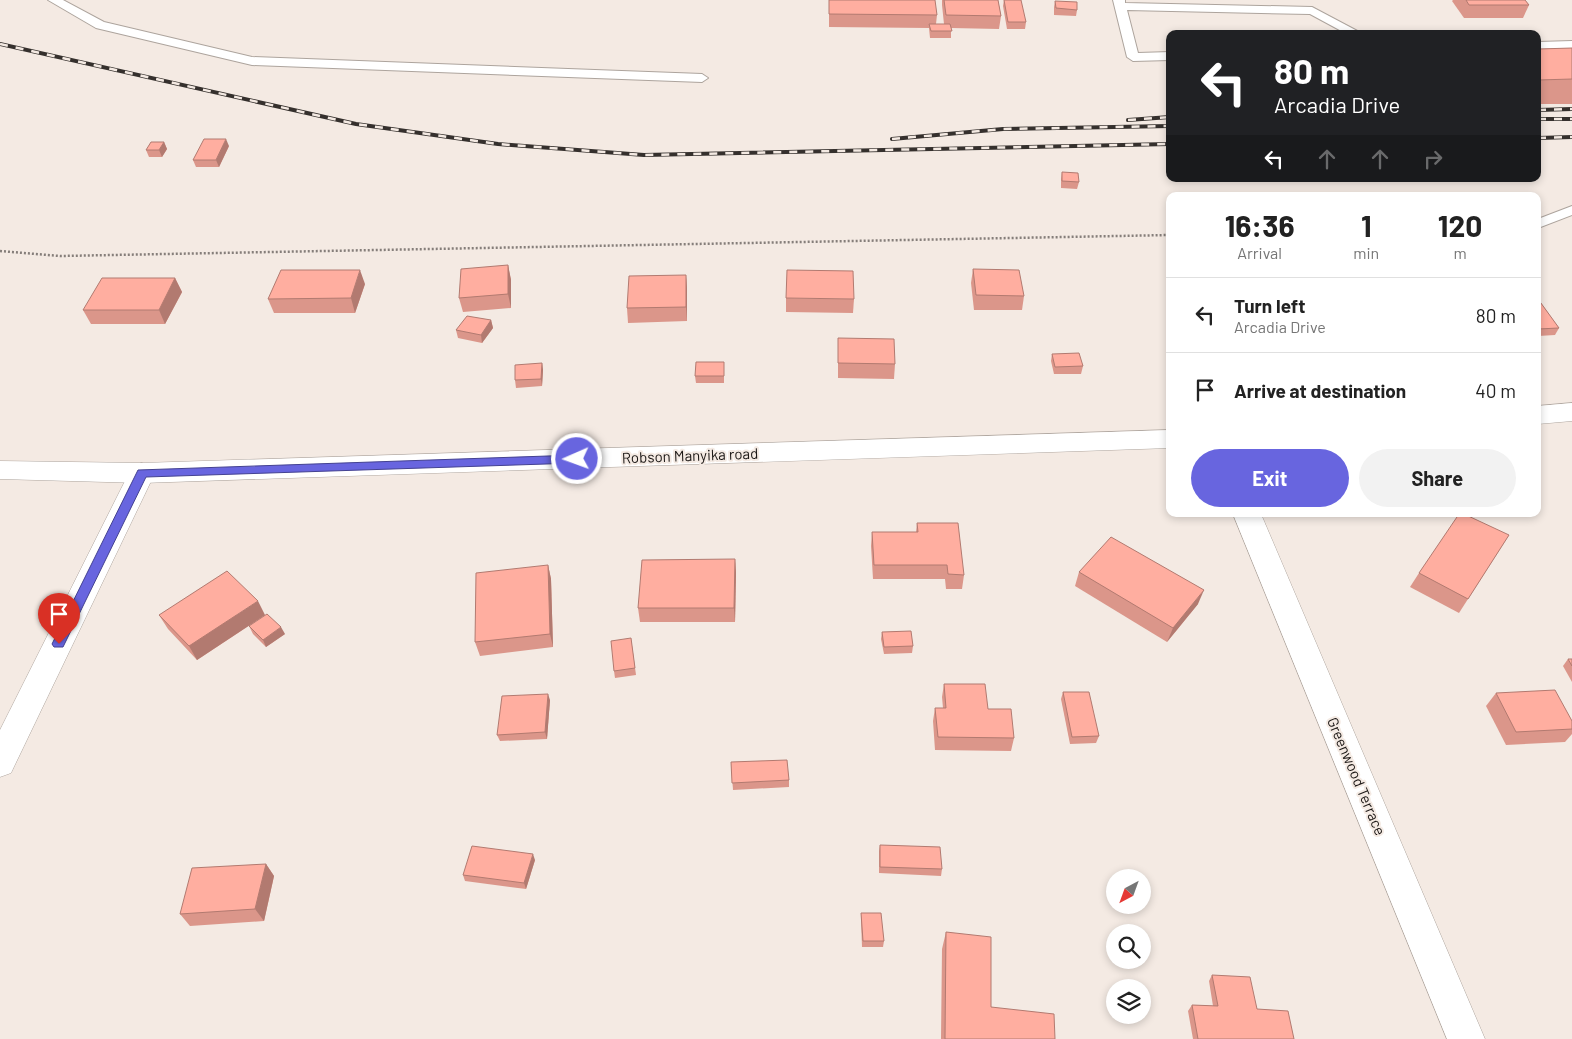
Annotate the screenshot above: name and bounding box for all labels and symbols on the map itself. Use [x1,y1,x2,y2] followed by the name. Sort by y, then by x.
[550,432,602,484] position arrow
[621,444,759,466] street label: Robson Manyika road
[38,593,80,644] pin
[1324,714,1390,838] street label: Greenwood Terrace
[1106,869,1151,914] north arrow

